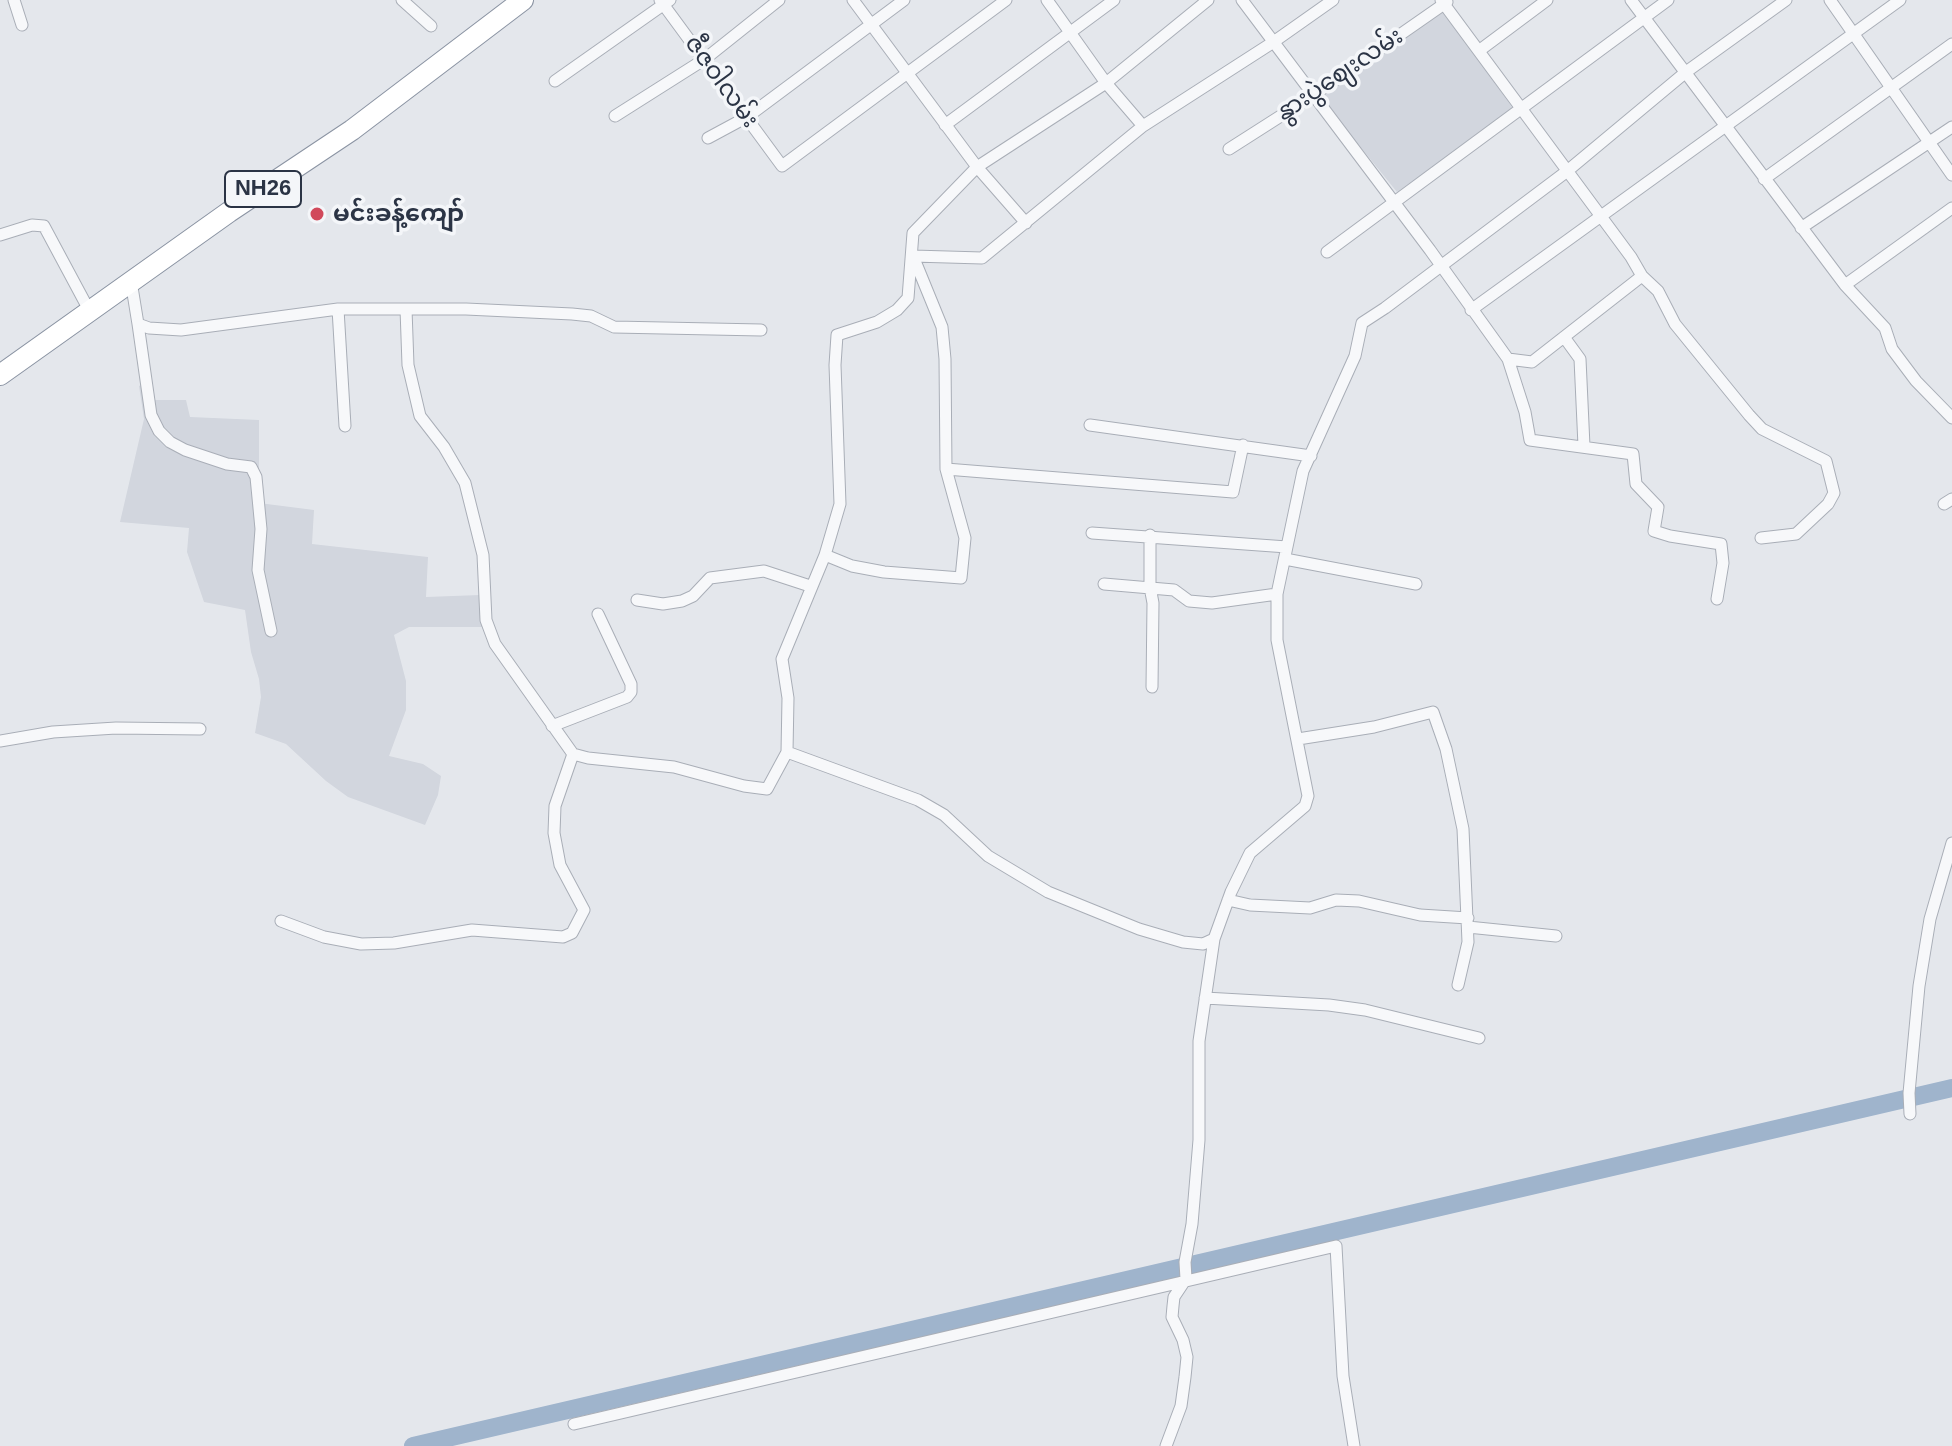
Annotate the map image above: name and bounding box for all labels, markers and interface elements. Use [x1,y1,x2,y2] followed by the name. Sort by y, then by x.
[1271,22,1409,128] street label: နွားပွဲဈေးလမ်း
[678,30,764,134] street label: ဇီဇဝါလမ်း
[225,171,301,207] road number: NH26
[333,200,464,228] place label: မင်းခန့်ကျော်
[308,205,326,223] marker: မင်းခန့်ကျော်

